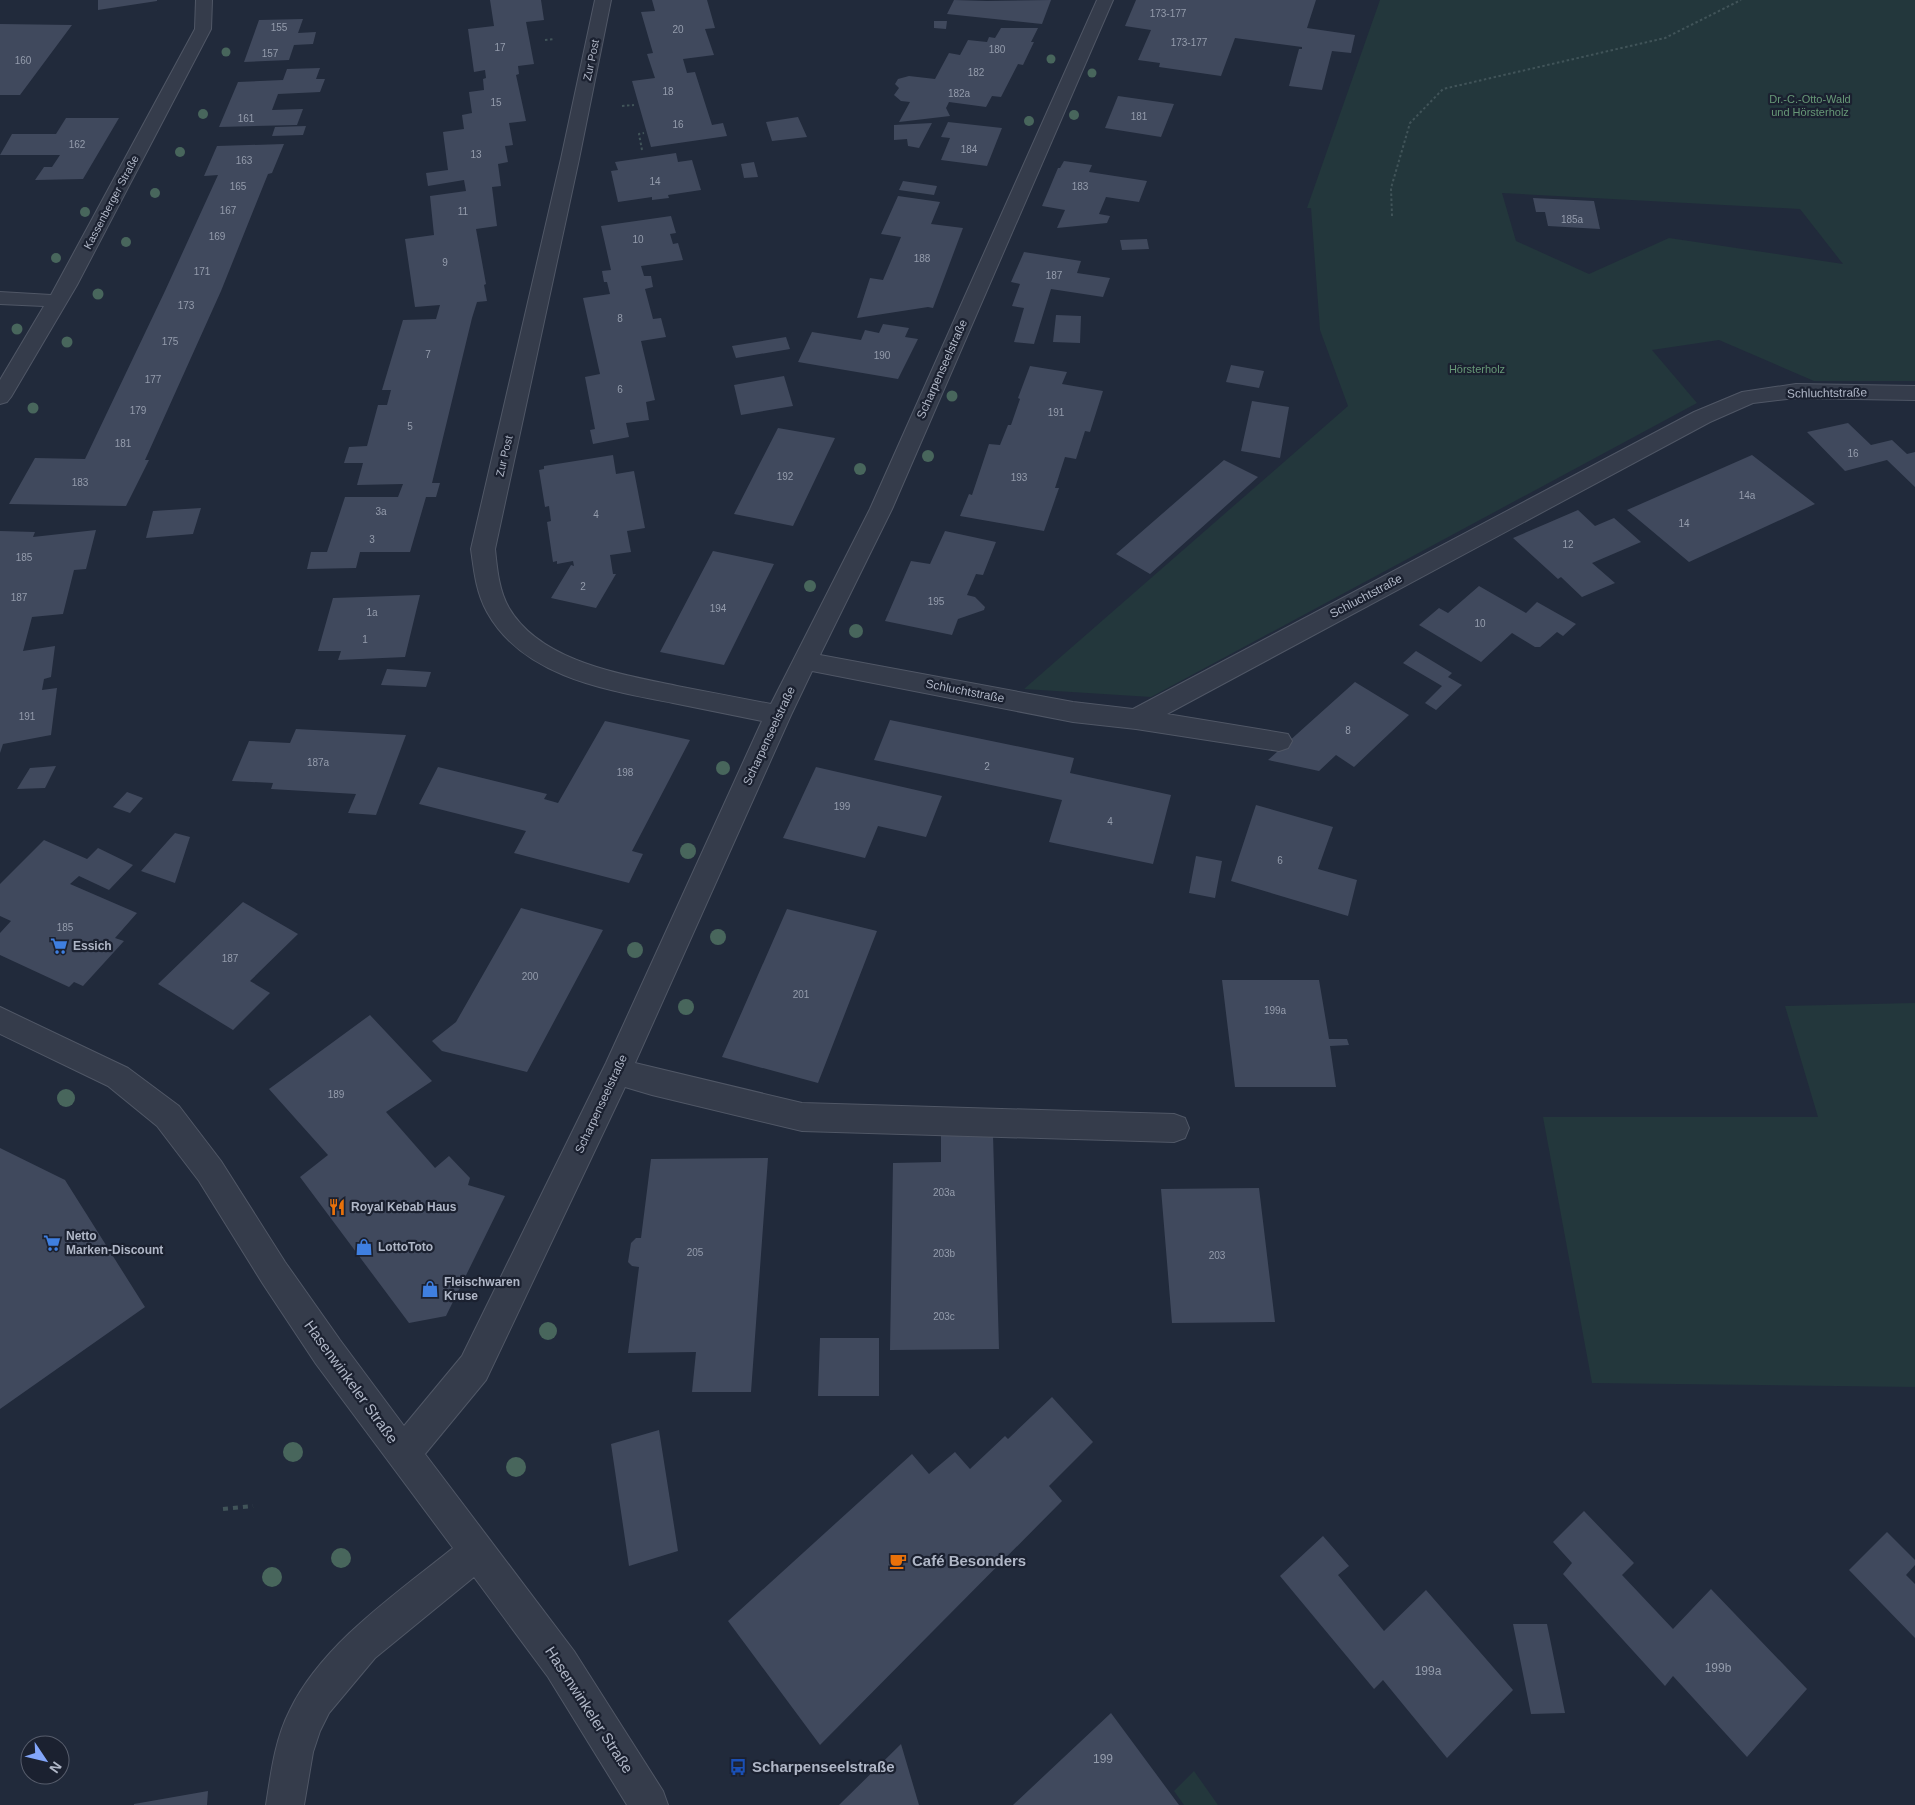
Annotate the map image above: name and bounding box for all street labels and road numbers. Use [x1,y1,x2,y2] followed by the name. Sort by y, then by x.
[581,38,601,82] street label: Zur Post
[81,153,141,251] street label: Kassenberger Straße
[914,317,970,421] street label: Scharpenseelstraße
[1787,385,1867,401] street label: Schluchtstraße
[493,434,515,478] street label: Zur Post
[1327,571,1405,621] street label: Schluchtstraße
[924,676,1006,706] street label: Schluchtstraße
[740,684,798,788] street label: Scharpenseelstraße
[572,1052,630,1156] street label: Scharpenseelstraße
[301,1317,402,1446] street label: Hasenwinkeler Straße
[542,1643,637,1776] street label: Hasenwinkeler Straße

